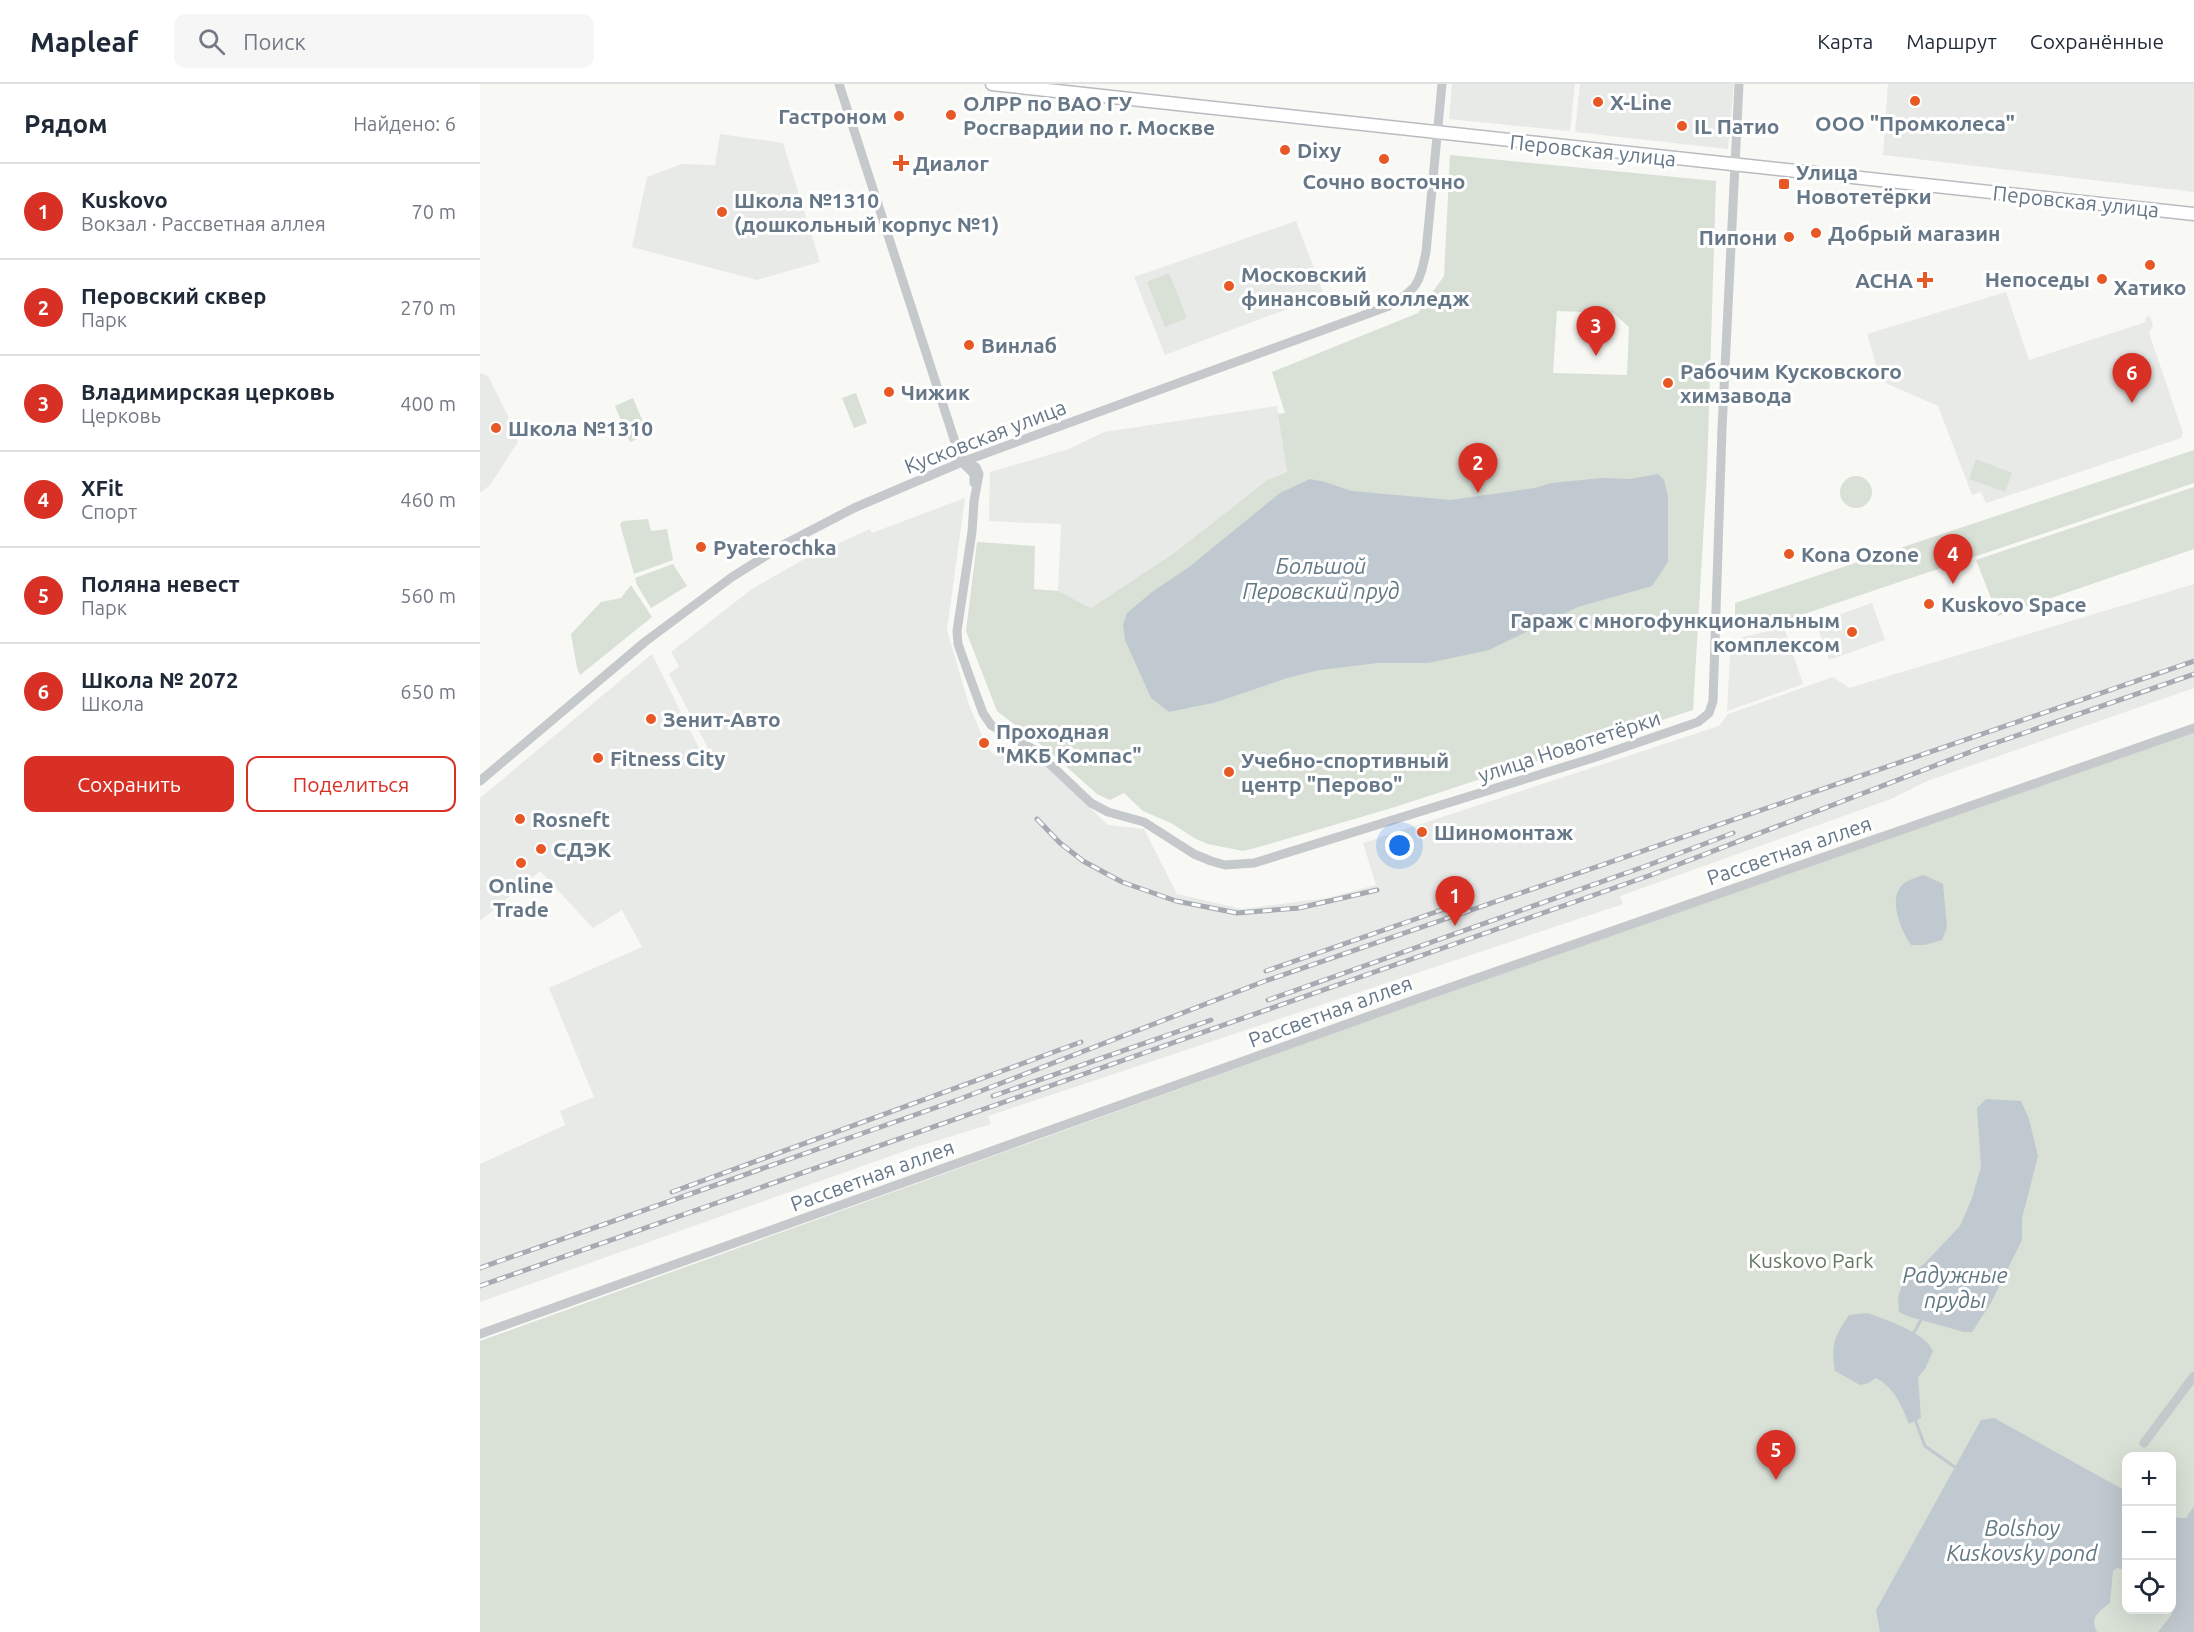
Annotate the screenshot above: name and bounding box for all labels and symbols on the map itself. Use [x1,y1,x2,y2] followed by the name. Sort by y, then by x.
[1610,90,1672,114] place label: X-Line
[963,91,1215,139] place label: ОЛРР по ВАО ГУ Росгвардии по г. Москве
[1908,94,1922,108] marker: ООО "Промколеса"
[1591,95,1605,109] marker: X-Line
[778,104,887,128] place label: Гастроном
[944,108,958,122] marker: ОЛРР по ВАО ГУ Росгвардии по г. Москве
[892,109,906,123] marker: Гастроном
[1815,111,2015,135] place label: ООО "Промколеса"
[1694,114,1779,138] place label: IL Патио
[1675,119,1689,133] marker: IL Патио
[1509,129,1677,171] street label: Перовская улица
[1297,138,1341,162] place label: Dixy
[1278,143,1292,157] marker: Dixy
[913,151,989,175] place label: Диалог
[1377,152,1391,166] marker: Сочно восточно
[894,156,908,170] marker: Диалог
[1796,160,1932,208] place label: Улица Новотетёрки
[1303,169,1465,193] place label: Сочно восточно
[1777,177,1791,191] marker: Улица Новотетёрки
[1992,180,2160,222] street label: Перовская улица
[734,188,999,236] place label: Школа №1310 (дошкольный корпус №1)
[715,205,729,219] marker: Школа №1310 (дошкольный корпус №1)
[1828,221,2001,245] place label: Добрый магазин
[1699,225,1777,249] place label: Пипони
[1809,226,1823,240] marker: Добрый магазин
[1782,230,1796,244] marker: Пипони
[2143,258,2157,272] marker: Хатико
[1241,262,1470,310] place label: Московский финансовый колледж
[1985,267,2090,291] place label: Непоседы
[1855,268,1913,292] place label: АСНА
[2095,272,2109,286] marker: Непоседы
[1918,273,1932,287] marker: АСНА
[2114,275,2186,299] place label: Хатико
[1222,279,1236,293] marker: Московский финансовый колледж
[1576,306,1616,356] pin: 3
[981,333,1057,357] place label: Винлаб
[962,338,976,352] marker: Винлаб
[2112,354,2152,403] pin: 6
[1680,359,1902,407] place label: Рабочим Кусковского химзавода
[1661,376,1675,390] marker: Рабочим Кусковского химзавода
[901,380,970,404] place label: Чижик
[882,385,896,399] marker: Чижик
[901,394,1069,478] street label: Кусковская улица
[508,416,653,440] place label: Школа №1310
[489,421,503,435] marker: Школа №1310
[1458,444,1498,493] pin: 2
[1934,534,1972,584] pin: 4
[713,535,837,559] place label: Pyaterochka
[694,540,708,554] marker: Pyaterochka
[1801,542,1919,566] place label: Kona Ozone
[1782,547,1796,561] marker: Kona Ozone
[1242,553,1400,603] water label: Большой Перовский пруд
[1941,592,2087,616] place label: Kuskovo Space
[1922,597,1936,611] marker: Kuskovo Space
[1510,608,1840,656] place label: Гараж с многофункциональным комплексом
[1845,625,1859,639] marker: Гараж с многофункциональным комплексом
[1475,705,1663,787] street label: улица Новотетёрки
[663,707,781,731] place label: Зенит-Авто
[644,712,658,726] marker: Зенит-Авто
[996,719,1142,767] place label: Проходная "МКБ Компас"
[977,736,991,750] marker: Проходная "МКБ Компас"
[610,746,726,770] place label: Fitness City
[1241,748,1449,796] place label: Учебно-спортивный центр "Перово"
[591,751,605,765] marker: Fitness City
[1222,765,1236,779] marker: Учебно-спортивный центр "Перово"
[532,807,610,831] place label: Rosneft
[1703,811,1875,889] street label: Рассветная аллея
[513,812,527,826] marker: Rosneft
[1434,820,1574,844] place label: Шиномонтаж
[1415,825,1429,839] marker: Шиномонтаж
[1385,831,1414,860] your location
[553,837,611,861] place label: СДЭК
[534,842,548,856] marker: СДЭК
[514,856,528,870] marker: Online Trade
[488,873,554,921] place label: Online Trade
[1436,876,1474,926] pin: 1
[1245,970,1415,1052] street label: Рассветная аллея
[787,1134,957,1216] street label: Рассветная аллея
[1748,1248,1874,1272] park label: Kuskovo Park
[1903,1262,2007,1312] water label: Радужные пруды
[1756,1430,1796,1480] pin: 5
[1946,1515,2098,1565] water label: Bolshoy Kuskovsky pond

